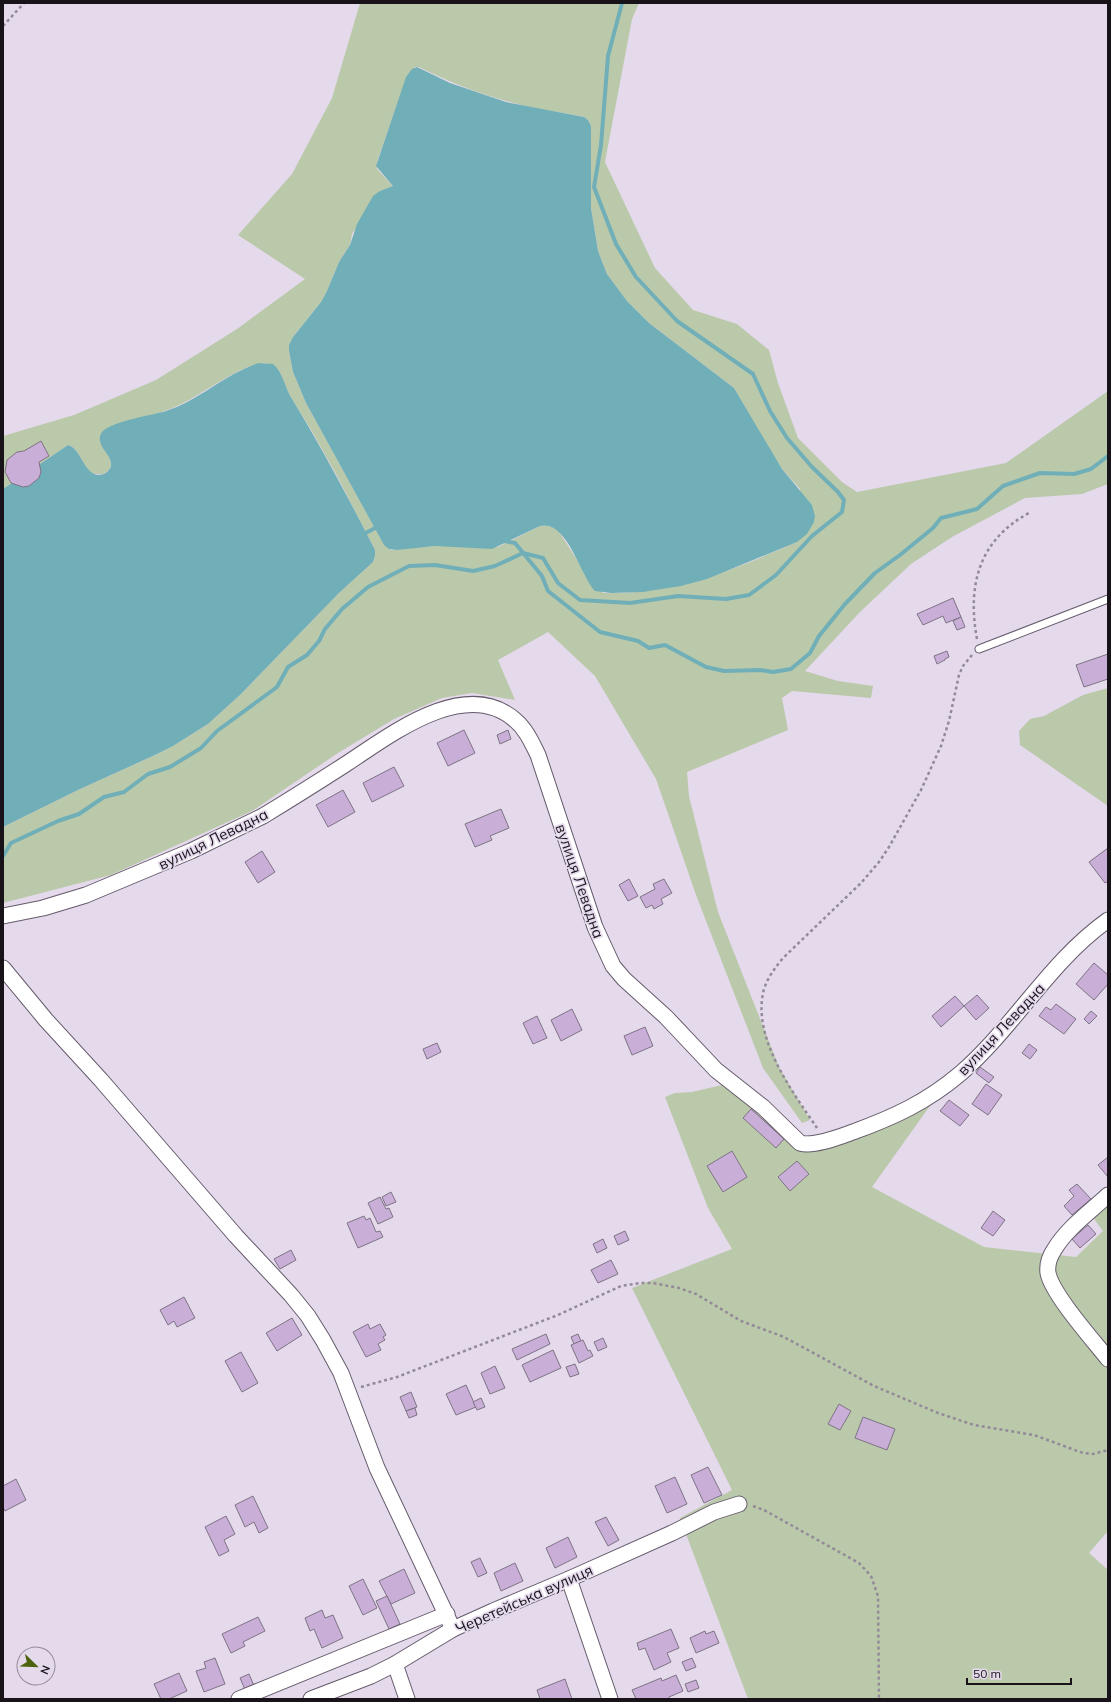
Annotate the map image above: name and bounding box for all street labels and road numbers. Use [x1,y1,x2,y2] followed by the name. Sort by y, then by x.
[155,804,271,874] street label: вулиця Левадна
[552,821,608,941] street label: вулиця Левадна
[953,979,1049,1079] street label: вулиця Левадна
[452,1560,596,1638] street label: Черетейська вулиця

